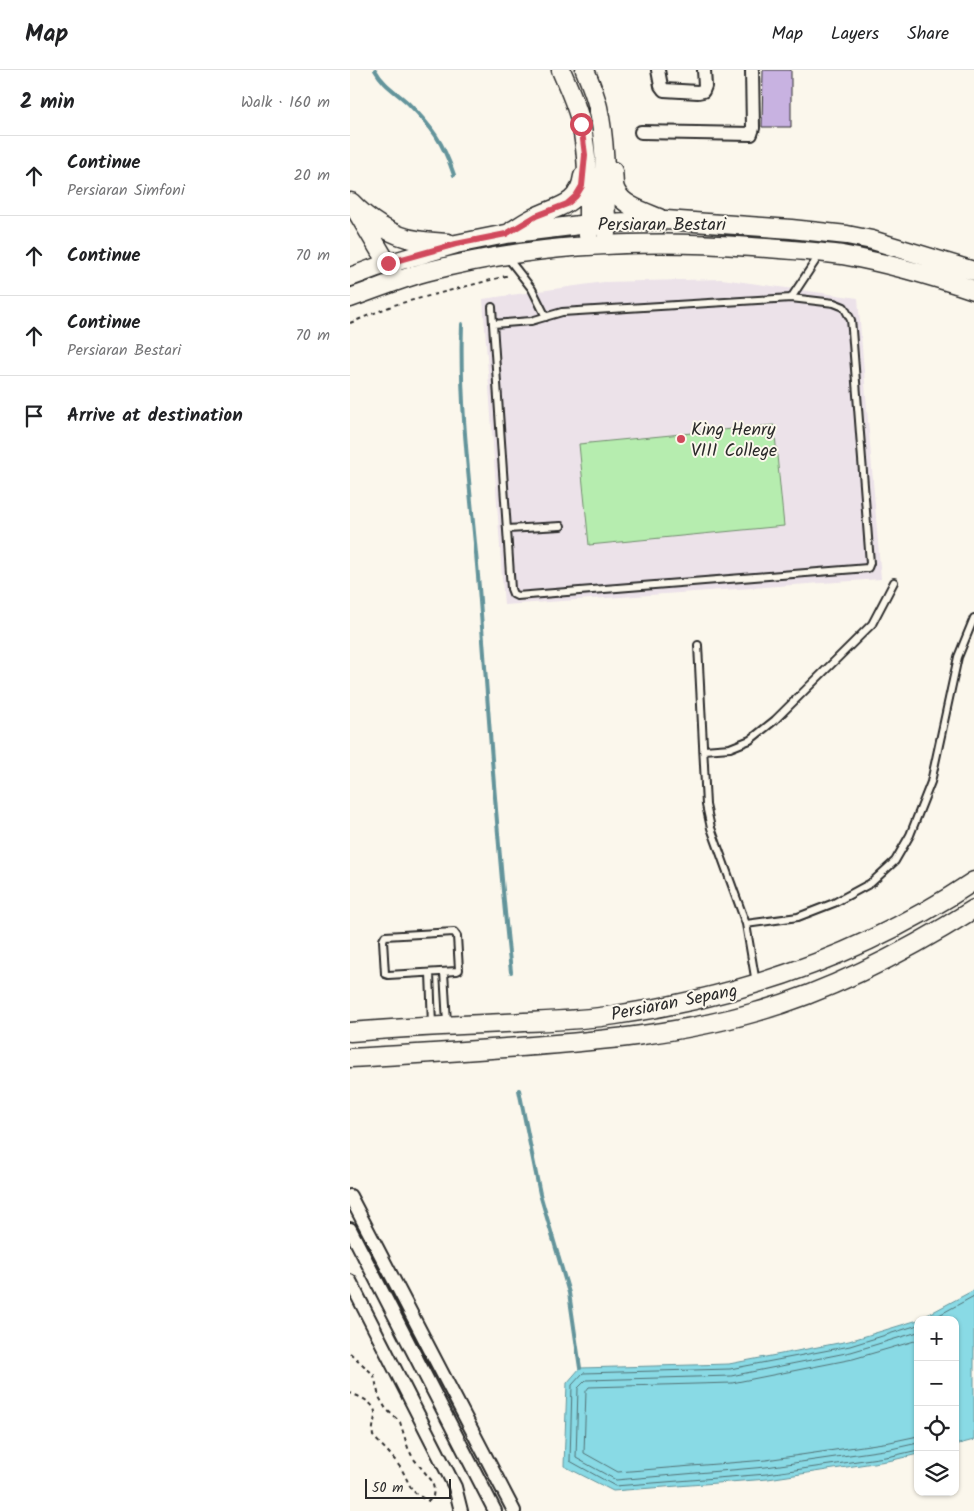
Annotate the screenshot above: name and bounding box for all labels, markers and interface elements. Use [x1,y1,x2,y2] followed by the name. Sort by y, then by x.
[25,15,68,54] text: Map
[772,20,803,49] text: Map
[831,20,879,49] text: Layers
[907,20,949,49] text: Share
[20,86,75,119] text: 2 min
[241,90,330,115] text: Walk · 160 m
[570,113,593,136] route start
[67,148,140,178] text: Continue
[20,162,48,190] icon: ahead
[294,163,330,188] text: 20 m
[67,178,185,203] text: Persiaran Simfoni
[598,211,727,240] street label: Persiaran Bestari
[67,241,140,271] text: Continue
[20,242,48,270] icon: ahead
[295,243,330,268] text: 70 m
[377,252,400,275] route end
[67,308,140,338] text: Continue
[20,322,48,350] icon: ahead
[295,323,330,348] text: 70 m
[67,338,181,363] text: Persiaran Bestari
[67,401,243,431] text: Arrive at destination
[20,402,48,430] icon: arrive
[691,416,777,466] place label: King Henry VIII College
[675,433,687,445] marker: King Henry VIII College
[609,977,740,1030] street label: Persiaran Sepang
[914,1316,959,1496] map controls
[914,1316,959,1361] button: +
[914,1361,959,1406] button: −
[914,1406,959,1451] button: locate
[914,1451,959,1496] button: layers
[365,1476,451,1499] scale bar
[372,1477,403,1499] text: 50 m

